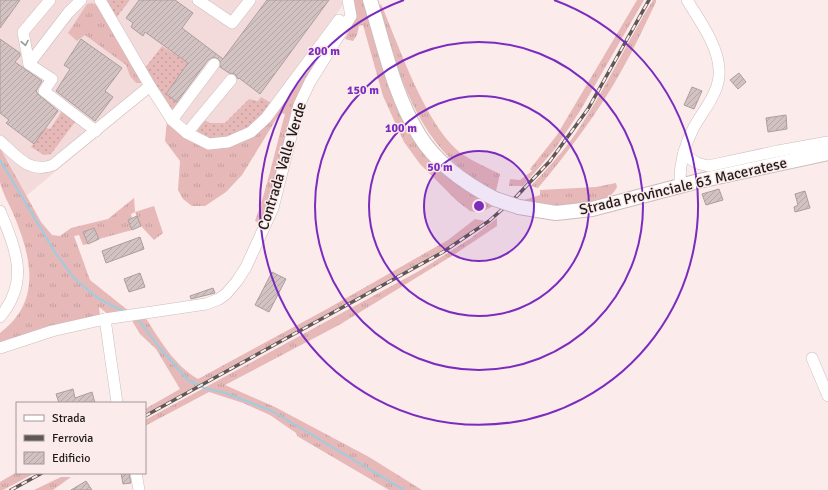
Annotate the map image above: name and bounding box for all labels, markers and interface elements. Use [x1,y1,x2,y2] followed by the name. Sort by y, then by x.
[21,40,29,46] one-way arrow
[308,44,340,59] text: 200 m
[347,83,379,98] text: 150 m
[254,100,310,232] street label: Contrada Valle Verde
[385,121,417,136] text: 100 m
[577,153,789,219] street label: Strada Provinciale 63 Maceratese
[427,160,453,175] text: 50 m
[472,199,486,213] centre of rings
[16,402,146,474] legend
[52,411,86,426] text: Strada
[52,431,93,446] text: Ferrovia
[52,451,90,466] text: Edificio

